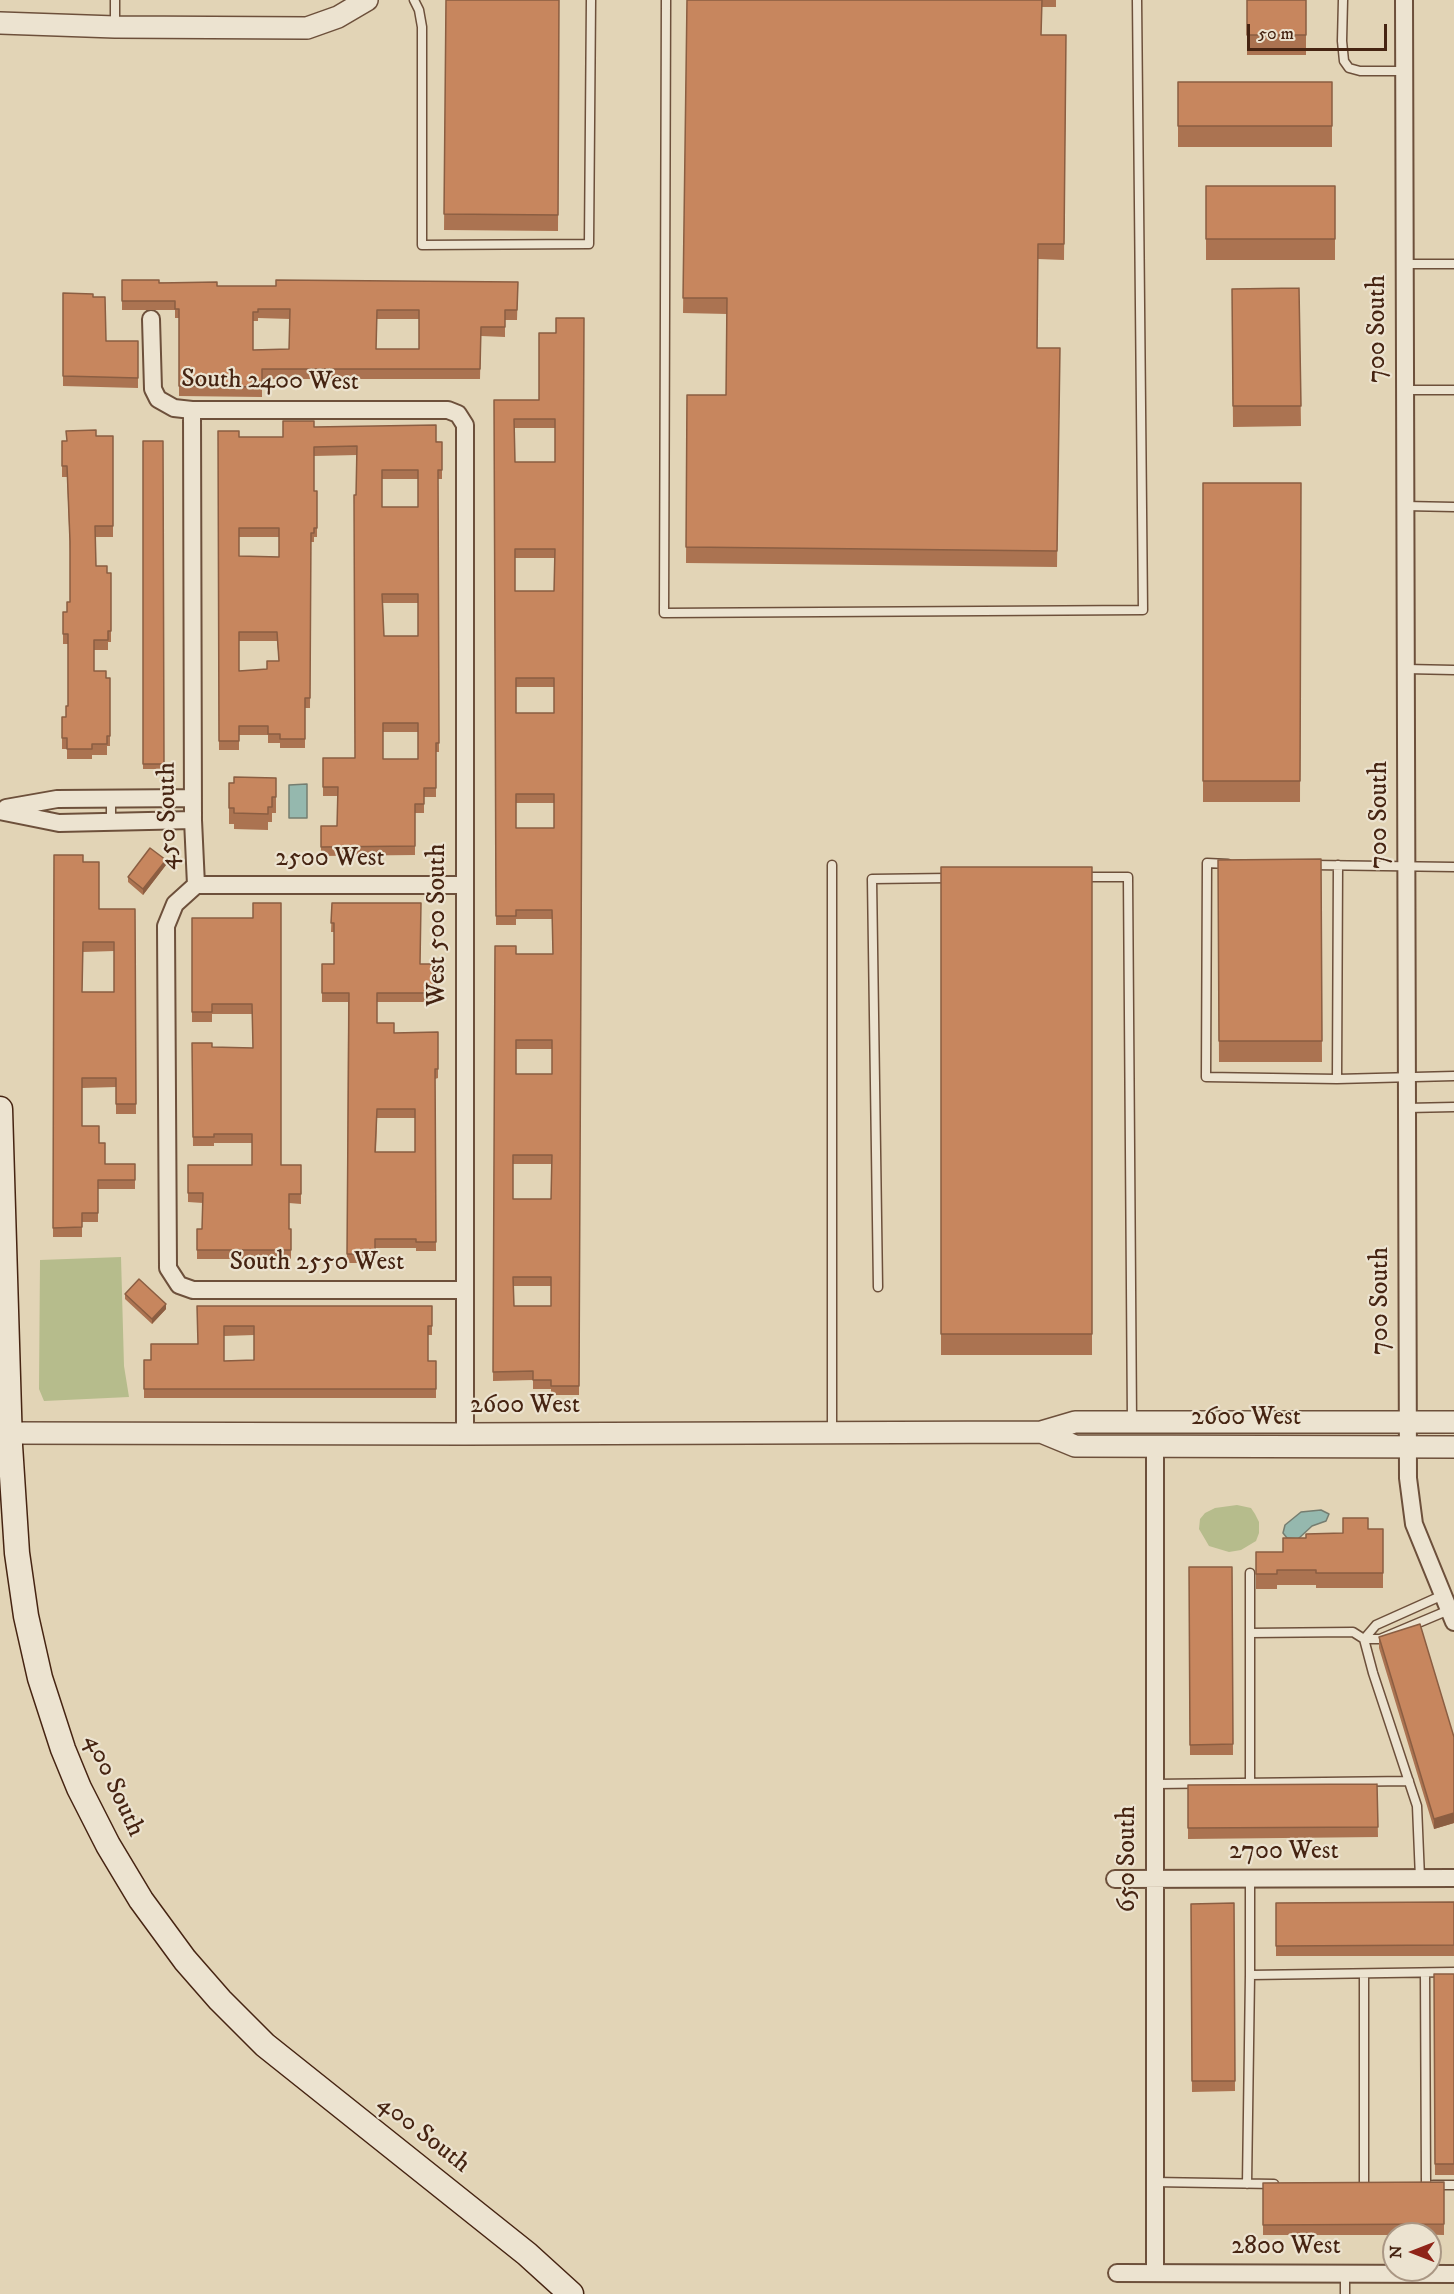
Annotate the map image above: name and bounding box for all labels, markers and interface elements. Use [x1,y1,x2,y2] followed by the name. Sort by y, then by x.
[1250,12,1390,50] scale bar
[1258,23,1294,45] text: 50 m
[1363,275,1395,383] street label: 700 South
[181,365,359,399] street label: South 2400 West
[1365,761,1397,869] street label: 700 South
[152,762,186,870] street label: 450 South
[423,843,455,1007] street label: West 500 South
[275,844,385,876] street label: 2500 West
[1366,1247,1398,1355] street label: 700 South
[230,1248,404,1280] street label: South 2550 West
[470,1391,580,1423] street label: 2600 West
[1191,1403,1301,1435] street label: 2600 West
[76,1730,150,1842] street label: 400 South
[1113,1806,1145,1912] street label: 650 South
[1229,1837,1339,1869] street label: 2700 West
[370,2089,476,2181] street label: 400 South
[1382,2222,1442,2282] north arrow
[1231,2232,1341,2264] street label: 2800 West
[1386,2245,1406,2259] text: N

